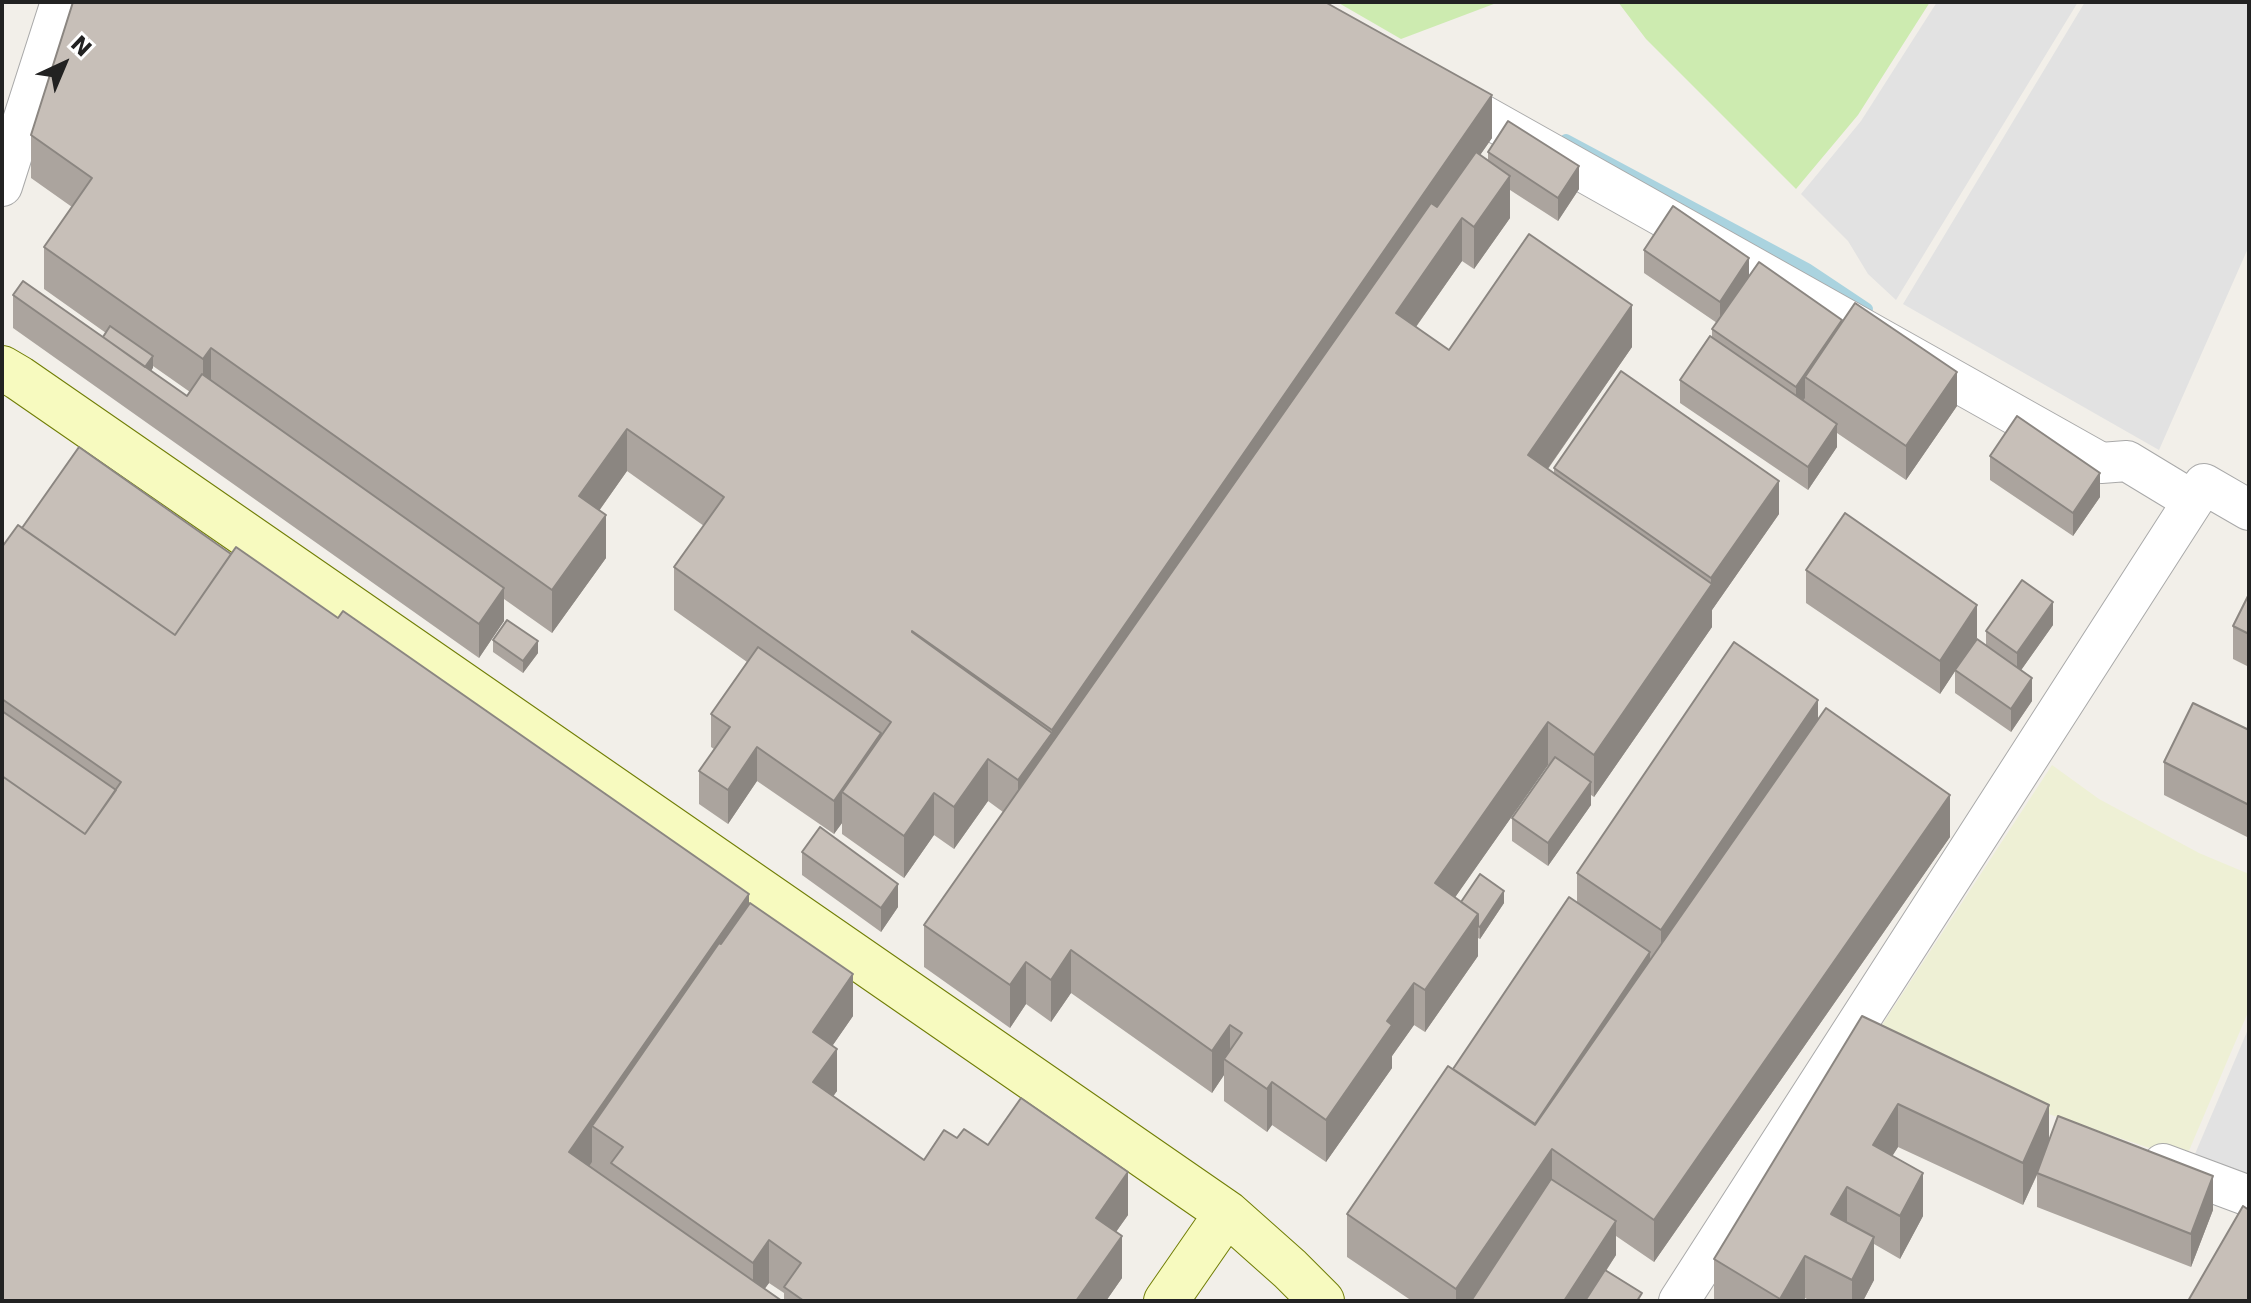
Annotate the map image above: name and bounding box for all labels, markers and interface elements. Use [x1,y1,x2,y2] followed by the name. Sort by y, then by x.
[24,24,104,104] north arrow
[66,31,96,62] text: N

